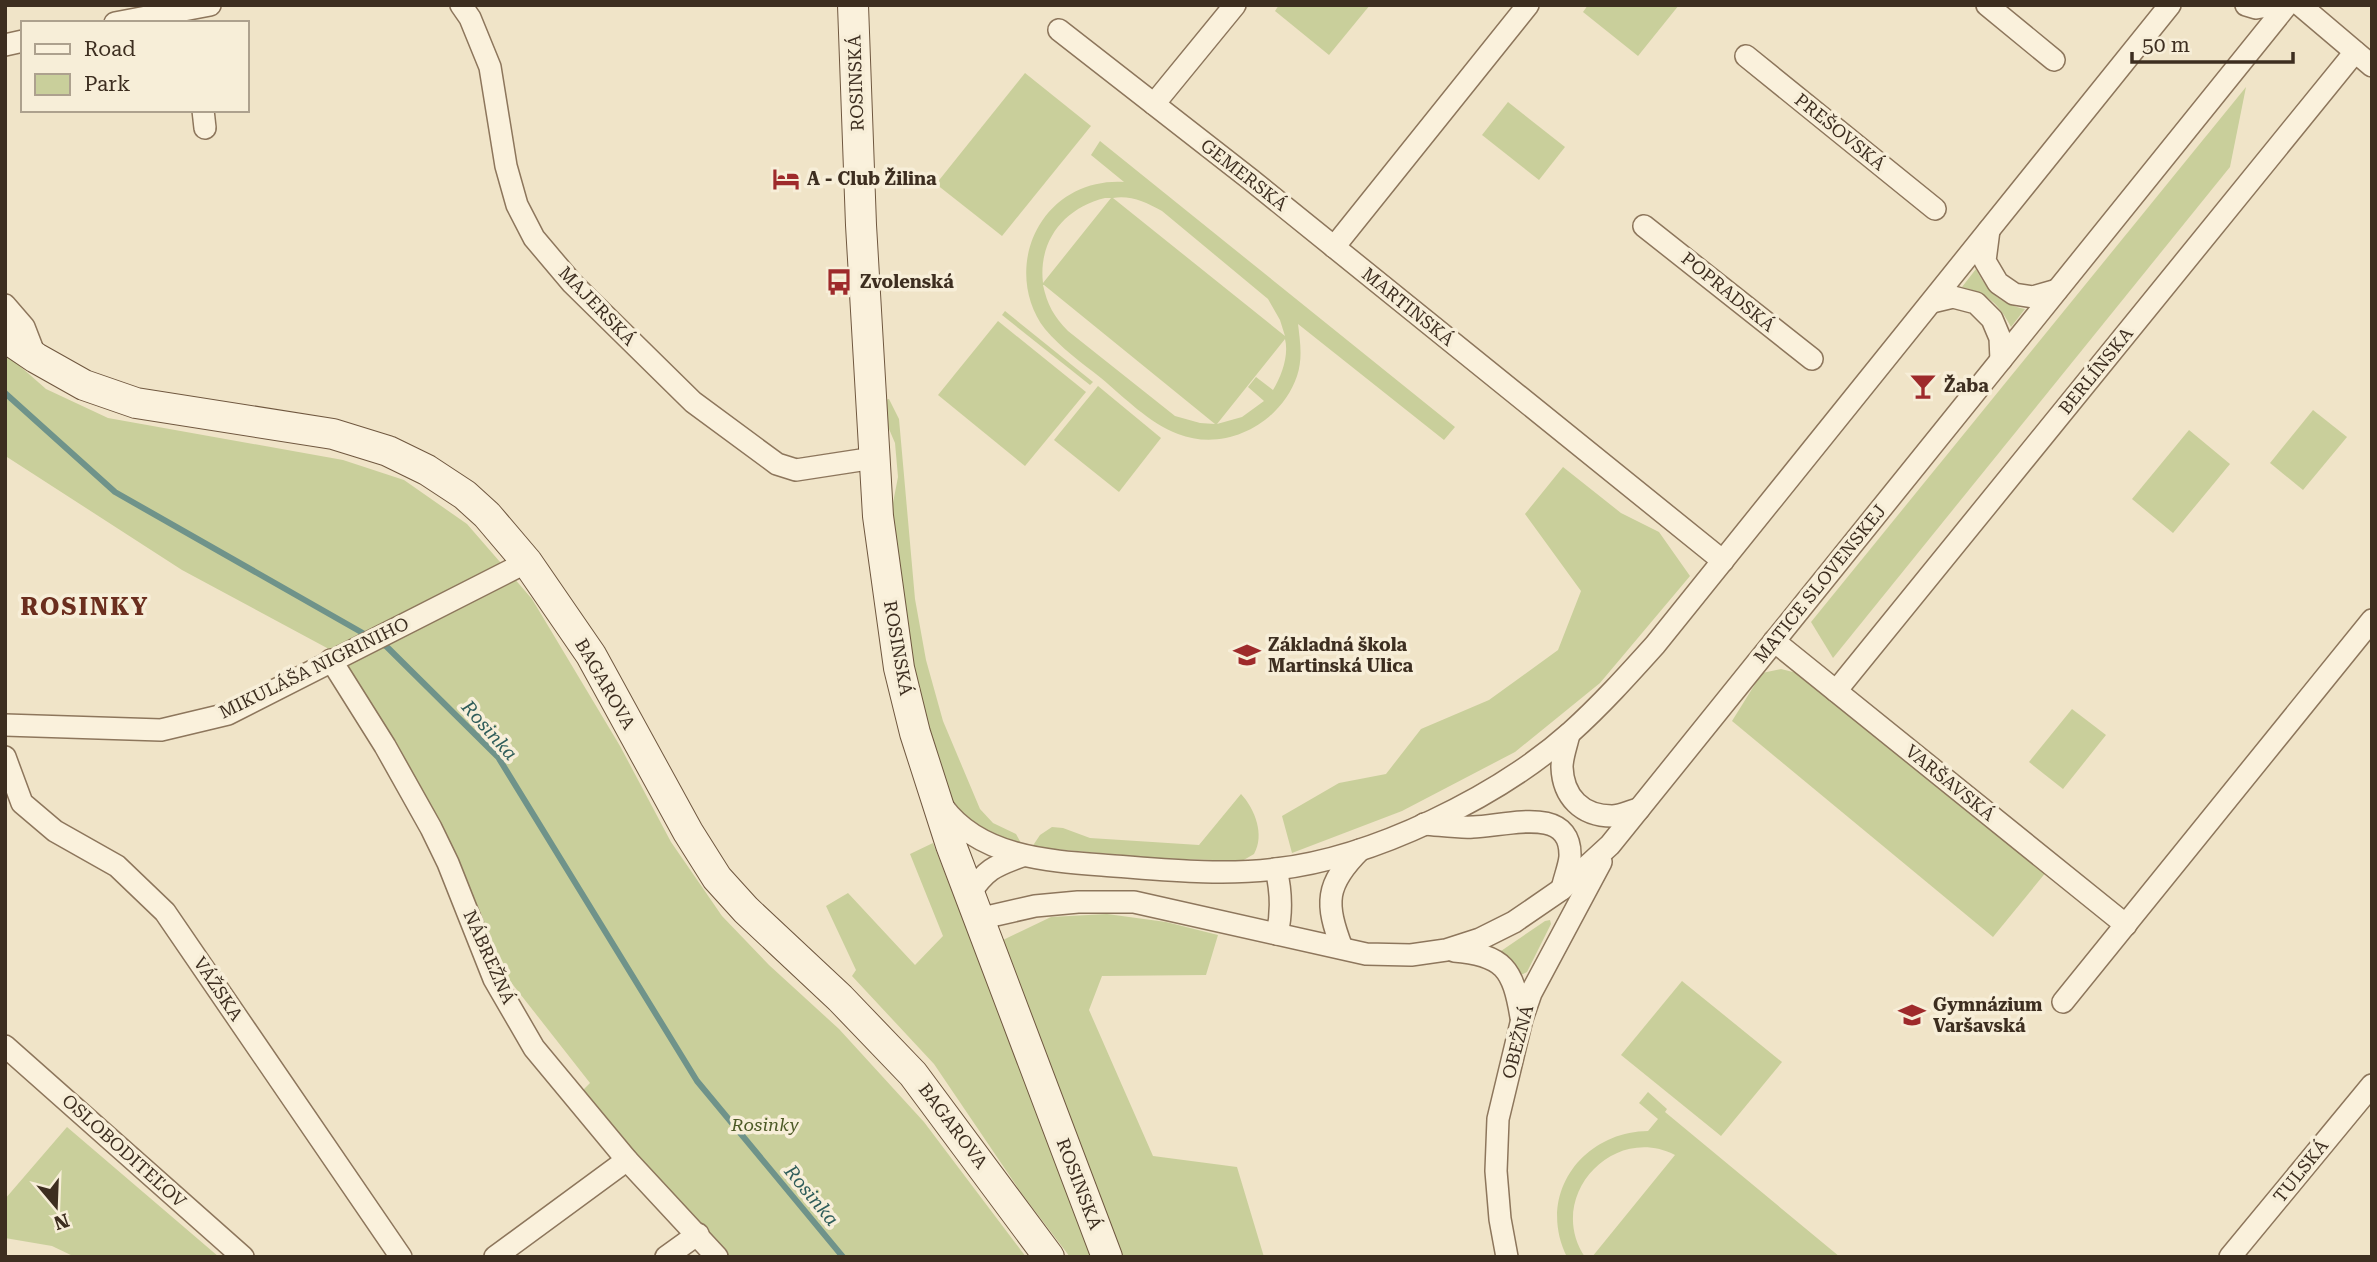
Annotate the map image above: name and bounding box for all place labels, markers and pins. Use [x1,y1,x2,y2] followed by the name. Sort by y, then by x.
[771,164,801,194] hotel icon: A - Club Žilina
[807,167,937,189] place label: A - Club Žilina
[824,267,854,297] bus stop icon: Zvolenská
[860,271,954,292] place label: Zvolenská
[1908,371,1938,401] bar icon: Žaba
[1944,374,1989,396] place label: Žaba
[1268,634,1414,676] place label: Základná škola Martinská Ulica
[1232,640,1262,670] school or university icon: Základná škola Martinská Ulica
[1933,994,2043,1036] place label: Gymnázium Varšavská
[1897,1000,1927,1030] school or university icon: Gymnázium Varšavská

